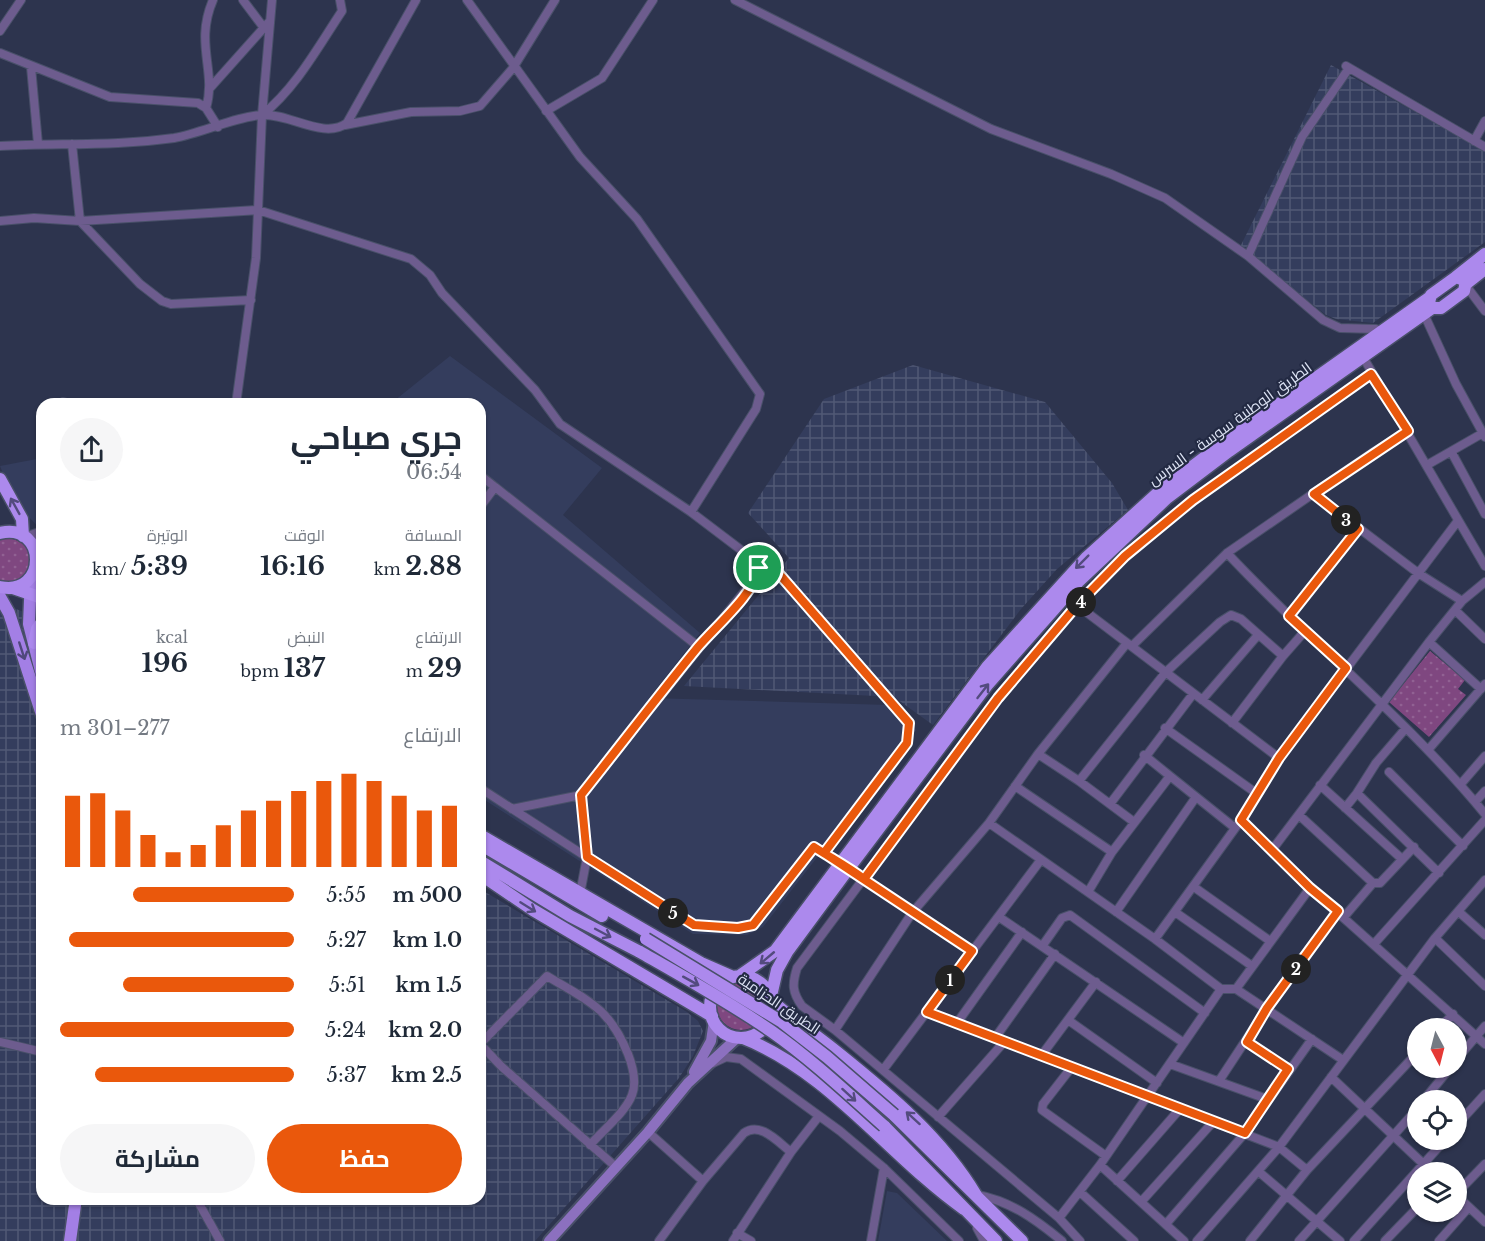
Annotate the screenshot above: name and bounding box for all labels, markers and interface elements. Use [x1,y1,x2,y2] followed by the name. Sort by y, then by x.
[1144,358,1316,490] street label: الطريق الوطنية سوسة - السرس
[291,417,462,458] text: جري صباحي
[60,418,123,481] button: share
[406,460,462,484] text: 06:54
[9,498,20,516] one-way arrow
[1331,505,1361,535] pin: 3
[1341,510,1351,530] text: 3
[147,525,188,545] text: الوتيرة
[284,525,325,545] text: الوقت
[405,525,462,545] text: المسافة
[733,542,784,593] pin
[131,550,188,582] text: 5:39
[260,550,325,582] text: 16:16
[405,550,462,582] text: 2.88
[742,551,775,584] icon: arrive
[1075,554,1090,569] one-way arrow
[92,559,131,579] text: /km
[374,559,405,579] text: km
[1066,587,1096,617] pin: 4
[1076,592,1086,612] text: 4
[156,627,188,647] text: kcal
[287,627,325,647] text: النبض
[415,627,462,647] text: الارتفاع
[17,641,28,660] one-way arrow
[142,647,188,679] text: 196
[284,652,325,684] text: 137
[428,652,462,684] text: 29
[241,661,284,681] text: bpm
[406,661,428,681] text: m
[976,684,989,700] one-way arrow
[60,716,170,740] text: 277–301 m
[403,723,462,747] text: الارتفاع
[326,883,366,907] text: 5:55
[392,883,462,907] text: 500 m
[658,898,688,928] pin: 5
[519,901,536,913] one-way arrow
[668,903,678,923] text: 5
[594,927,611,939] one-way arrow
[327,928,366,952] text: 5:27
[393,928,462,952] text: 1.0 km
[760,951,775,965] one-way arrow
[1281,954,1311,984] pin: 2
[1291,959,1301,979] text: 2
[935,965,965,995] pin: 1
[734,969,824,1039] street label: الطريق الحزامية
[947,970,953,990] text: 1
[329,973,366,997] text: 5:51
[395,973,462,997] text: 1.5 km
[682,975,699,987] one-way arrow
[325,1018,366,1042] text: 5:24
[388,1018,462,1042] text: 2.0 km
[1407,1018,1467,1078] north arrow
[1407,1018,1467,1222] map controls
[327,1063,366,1087] text: 5:37
[391,1063,462,1087] text: 2.5 km
[841,1087,856,1101] one-way arrow
[1407,1090,1467,1150] button: locate
[905,1111,920,1125] one-way arrow
[60,1124,255,1193] button: مشاركة
[267,1124,462,1193] button: حفظ
[1407,1162,1467,1222] button: layers

